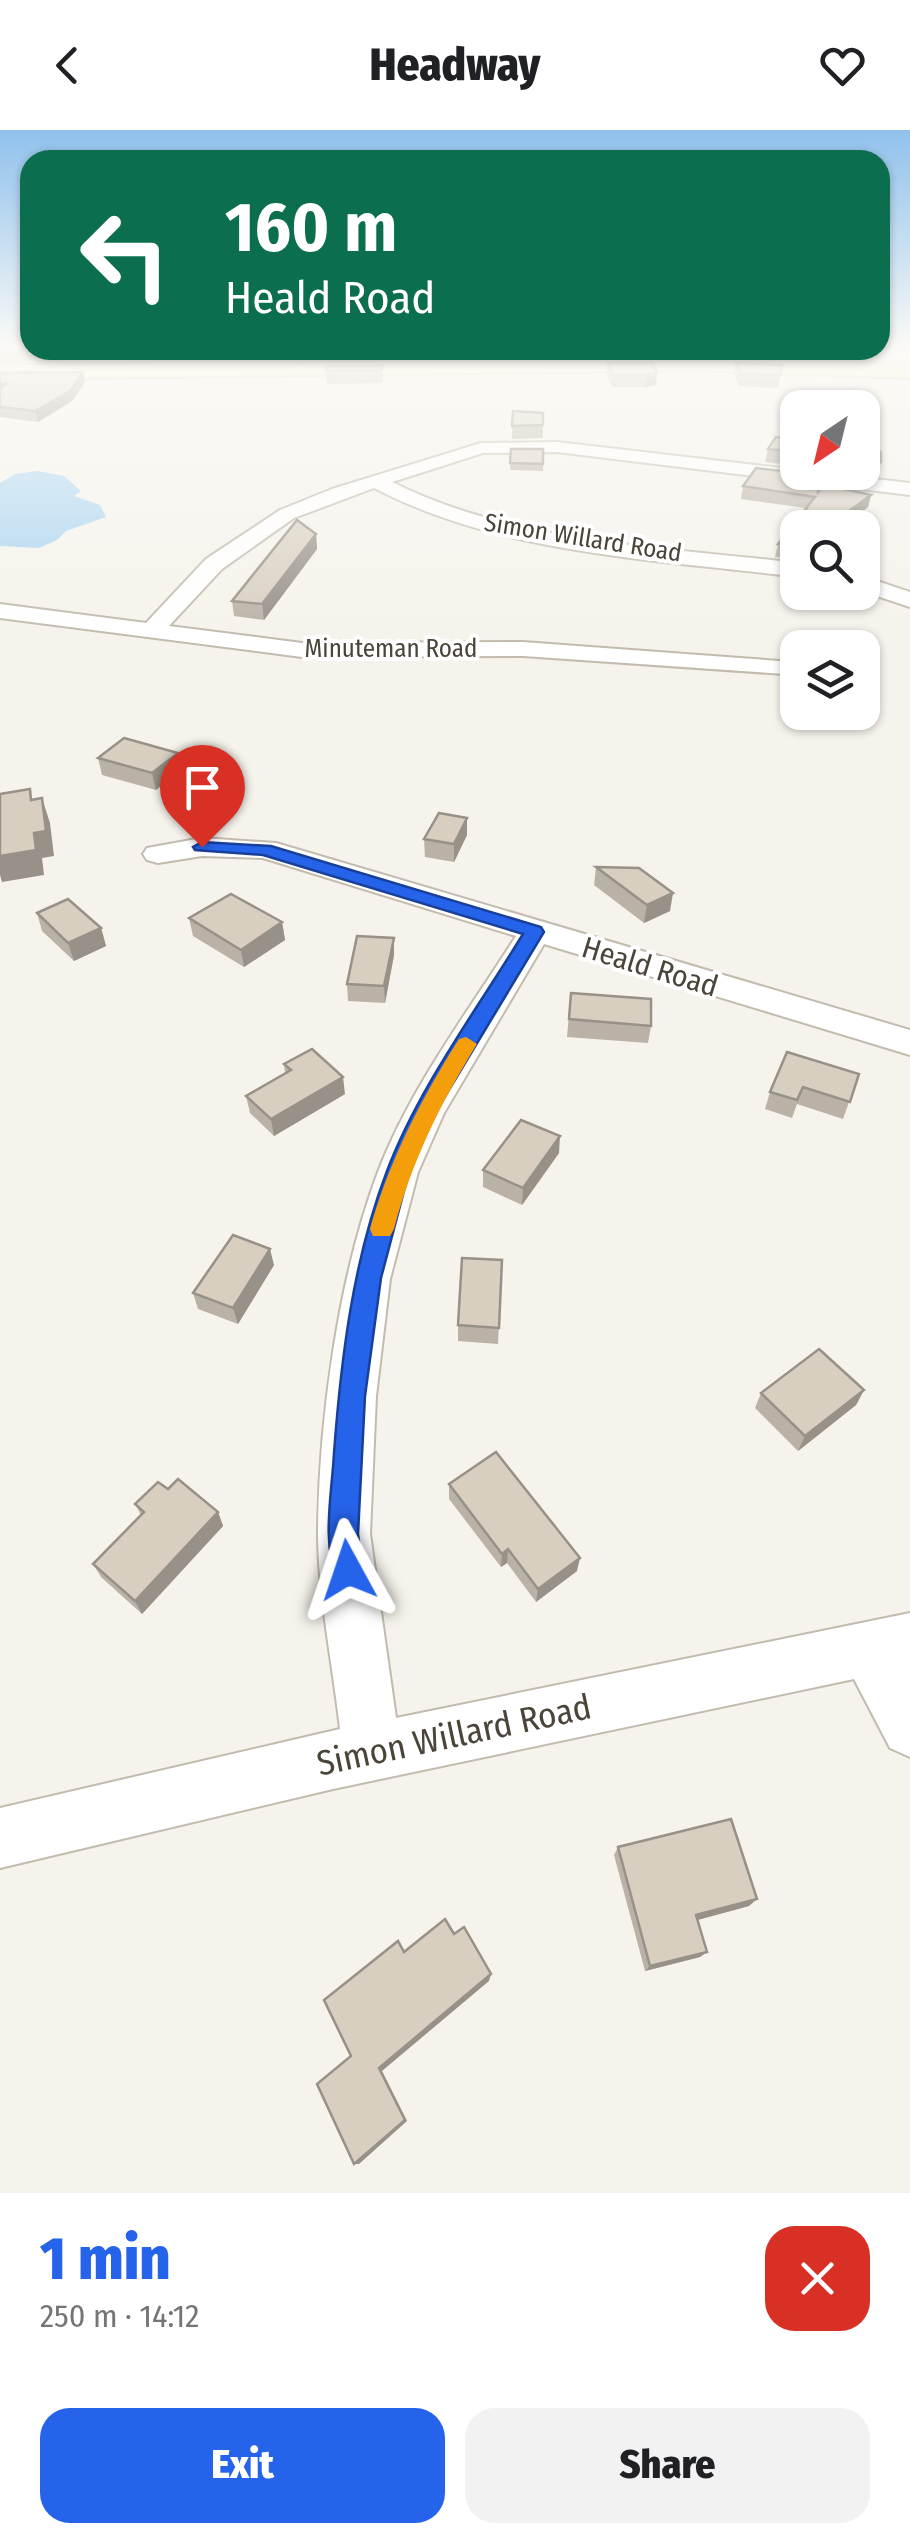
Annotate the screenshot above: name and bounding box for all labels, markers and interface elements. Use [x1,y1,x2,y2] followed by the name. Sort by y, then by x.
[40,38,95,93] icon: back
[370,38,540,92] text: Headway
[815,38,870,93] icon: heart
[225,186,397,270] text: 160 m
[60,190,190,320] icon: left
[225,271,435,325] text: Heald Road
[780,390,880,490] north arrow
[780,390,880,730] map controls
[482,508,684,568] street label: Simon Willard Road
[780,510,880,610] button: search
[780,630,880,730] button: layers
[305,634,477,664] street label: Minuteman Road
[160,745,245,848] pin
[175,760,230,815] icon: arrive
[578,929,722,1005] street label: Heald Road
[296,1518,400,1622] position arrow
[313,1685,595,1785] street label: Simon Willard Road
[40,2223,171,2295] text: 1 min
[765,2226,870,2331] button: close
[40,2297,199,2335] text: 250 m · 14:12
[40,2408,445,2523] button: Exit
[465,2408,870,2523] button: Share

